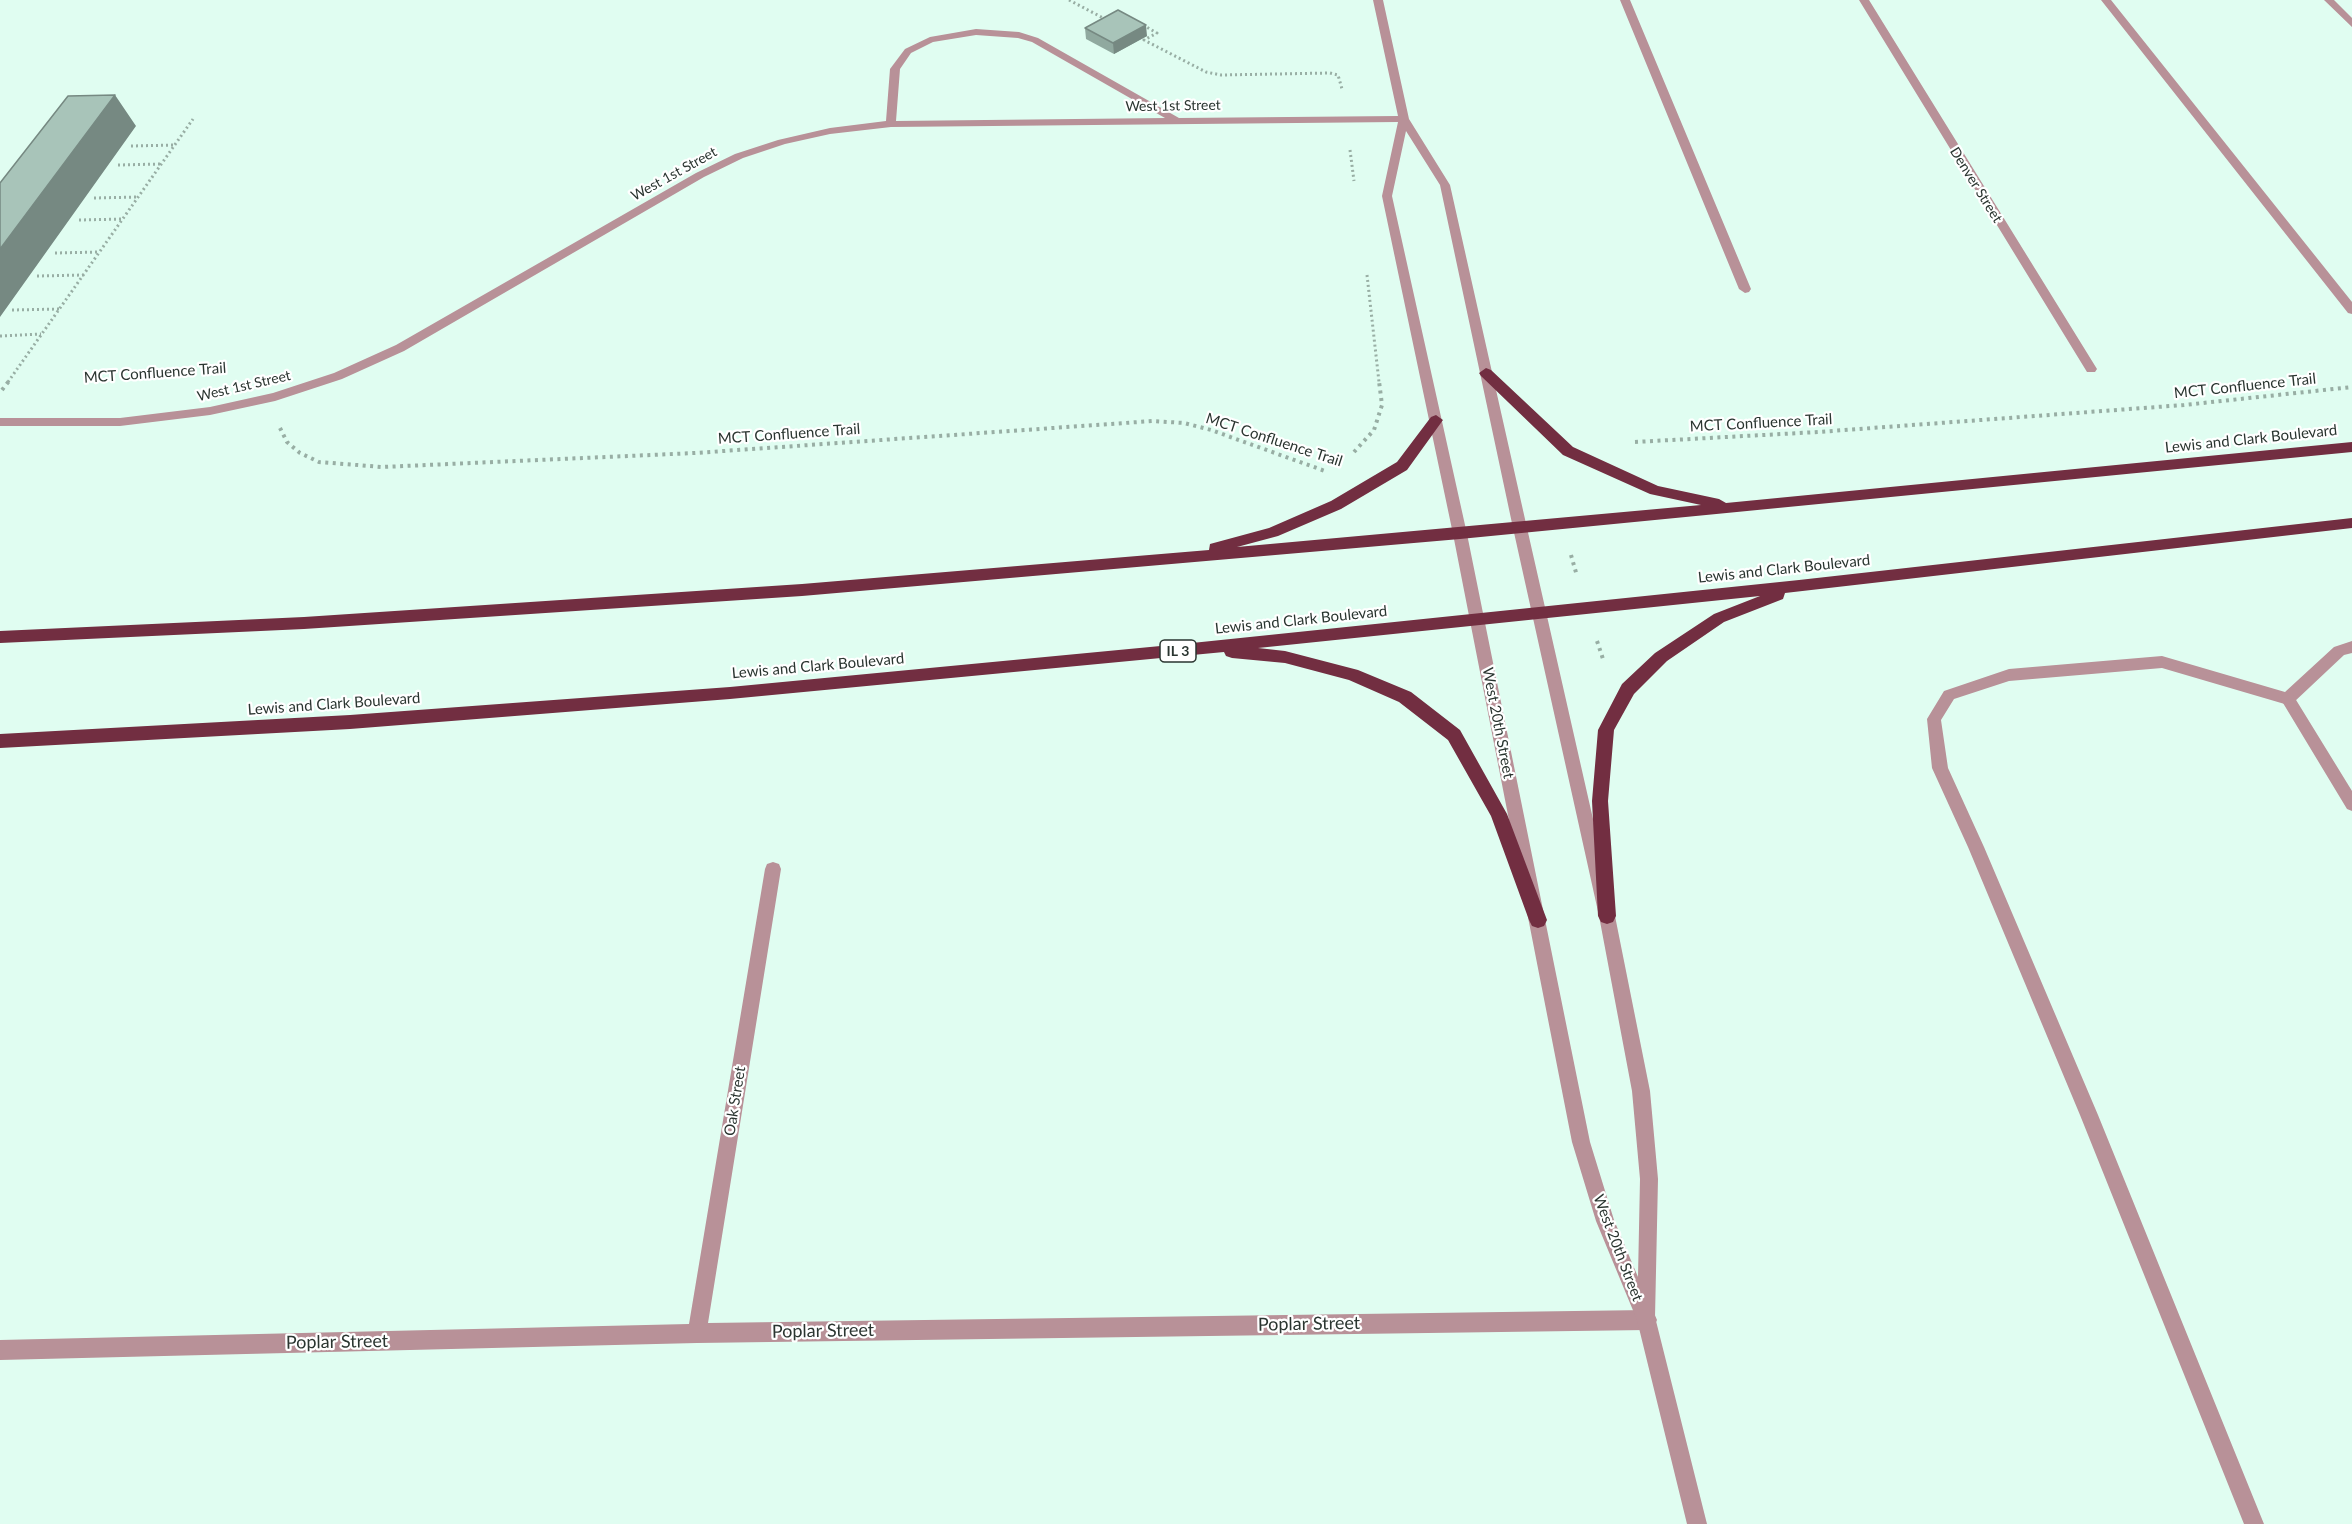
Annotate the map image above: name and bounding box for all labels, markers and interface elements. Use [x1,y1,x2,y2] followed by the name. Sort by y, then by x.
[1125,97,1221,115] street label: West 1st Street
[628,144,720,204] street label: West 1st Street
[1946,144,2006,226] street label: Denver Street
[83,359,227,387] street label: MCT Confluence Trail
[196,367,292,405] street label: West 1st Street
[2173,370,2317,402] street label: MCT Confluence Trail
[1203,409,1345,471] street label: MCT Confluence Trail
[1689,410,1833,436] street label: MCT Confluence Trail
[717,420,861,448] street label: MCT Confluence Trail
[2164,421,2338,457] street label: Lewis and Clark Boulevard
[1697,551,1871,587] street label: Lewis and Clark Boulevard
[1214,602,1388,638] street label: Lewis and Clark Boulevard
[1160,640,1196,662] road number: IL 3
[731,649,905,683] street label: Lewis and Clark Boulevard
[1478,666,1518,780] street label: West 20th Street
[247,689,421,719] street label: Lewis and Clark Boulevard
[721,1065,749,1137] street label: Oak Street
[1589,1192,1647,1304] street label: West 20th Street
[1258,1312,1360,1336] street label: Poplar Street
[772,1319,874,1343] street label: Poplar Street
[286,1330,388,1354] street label: Poplar Street

